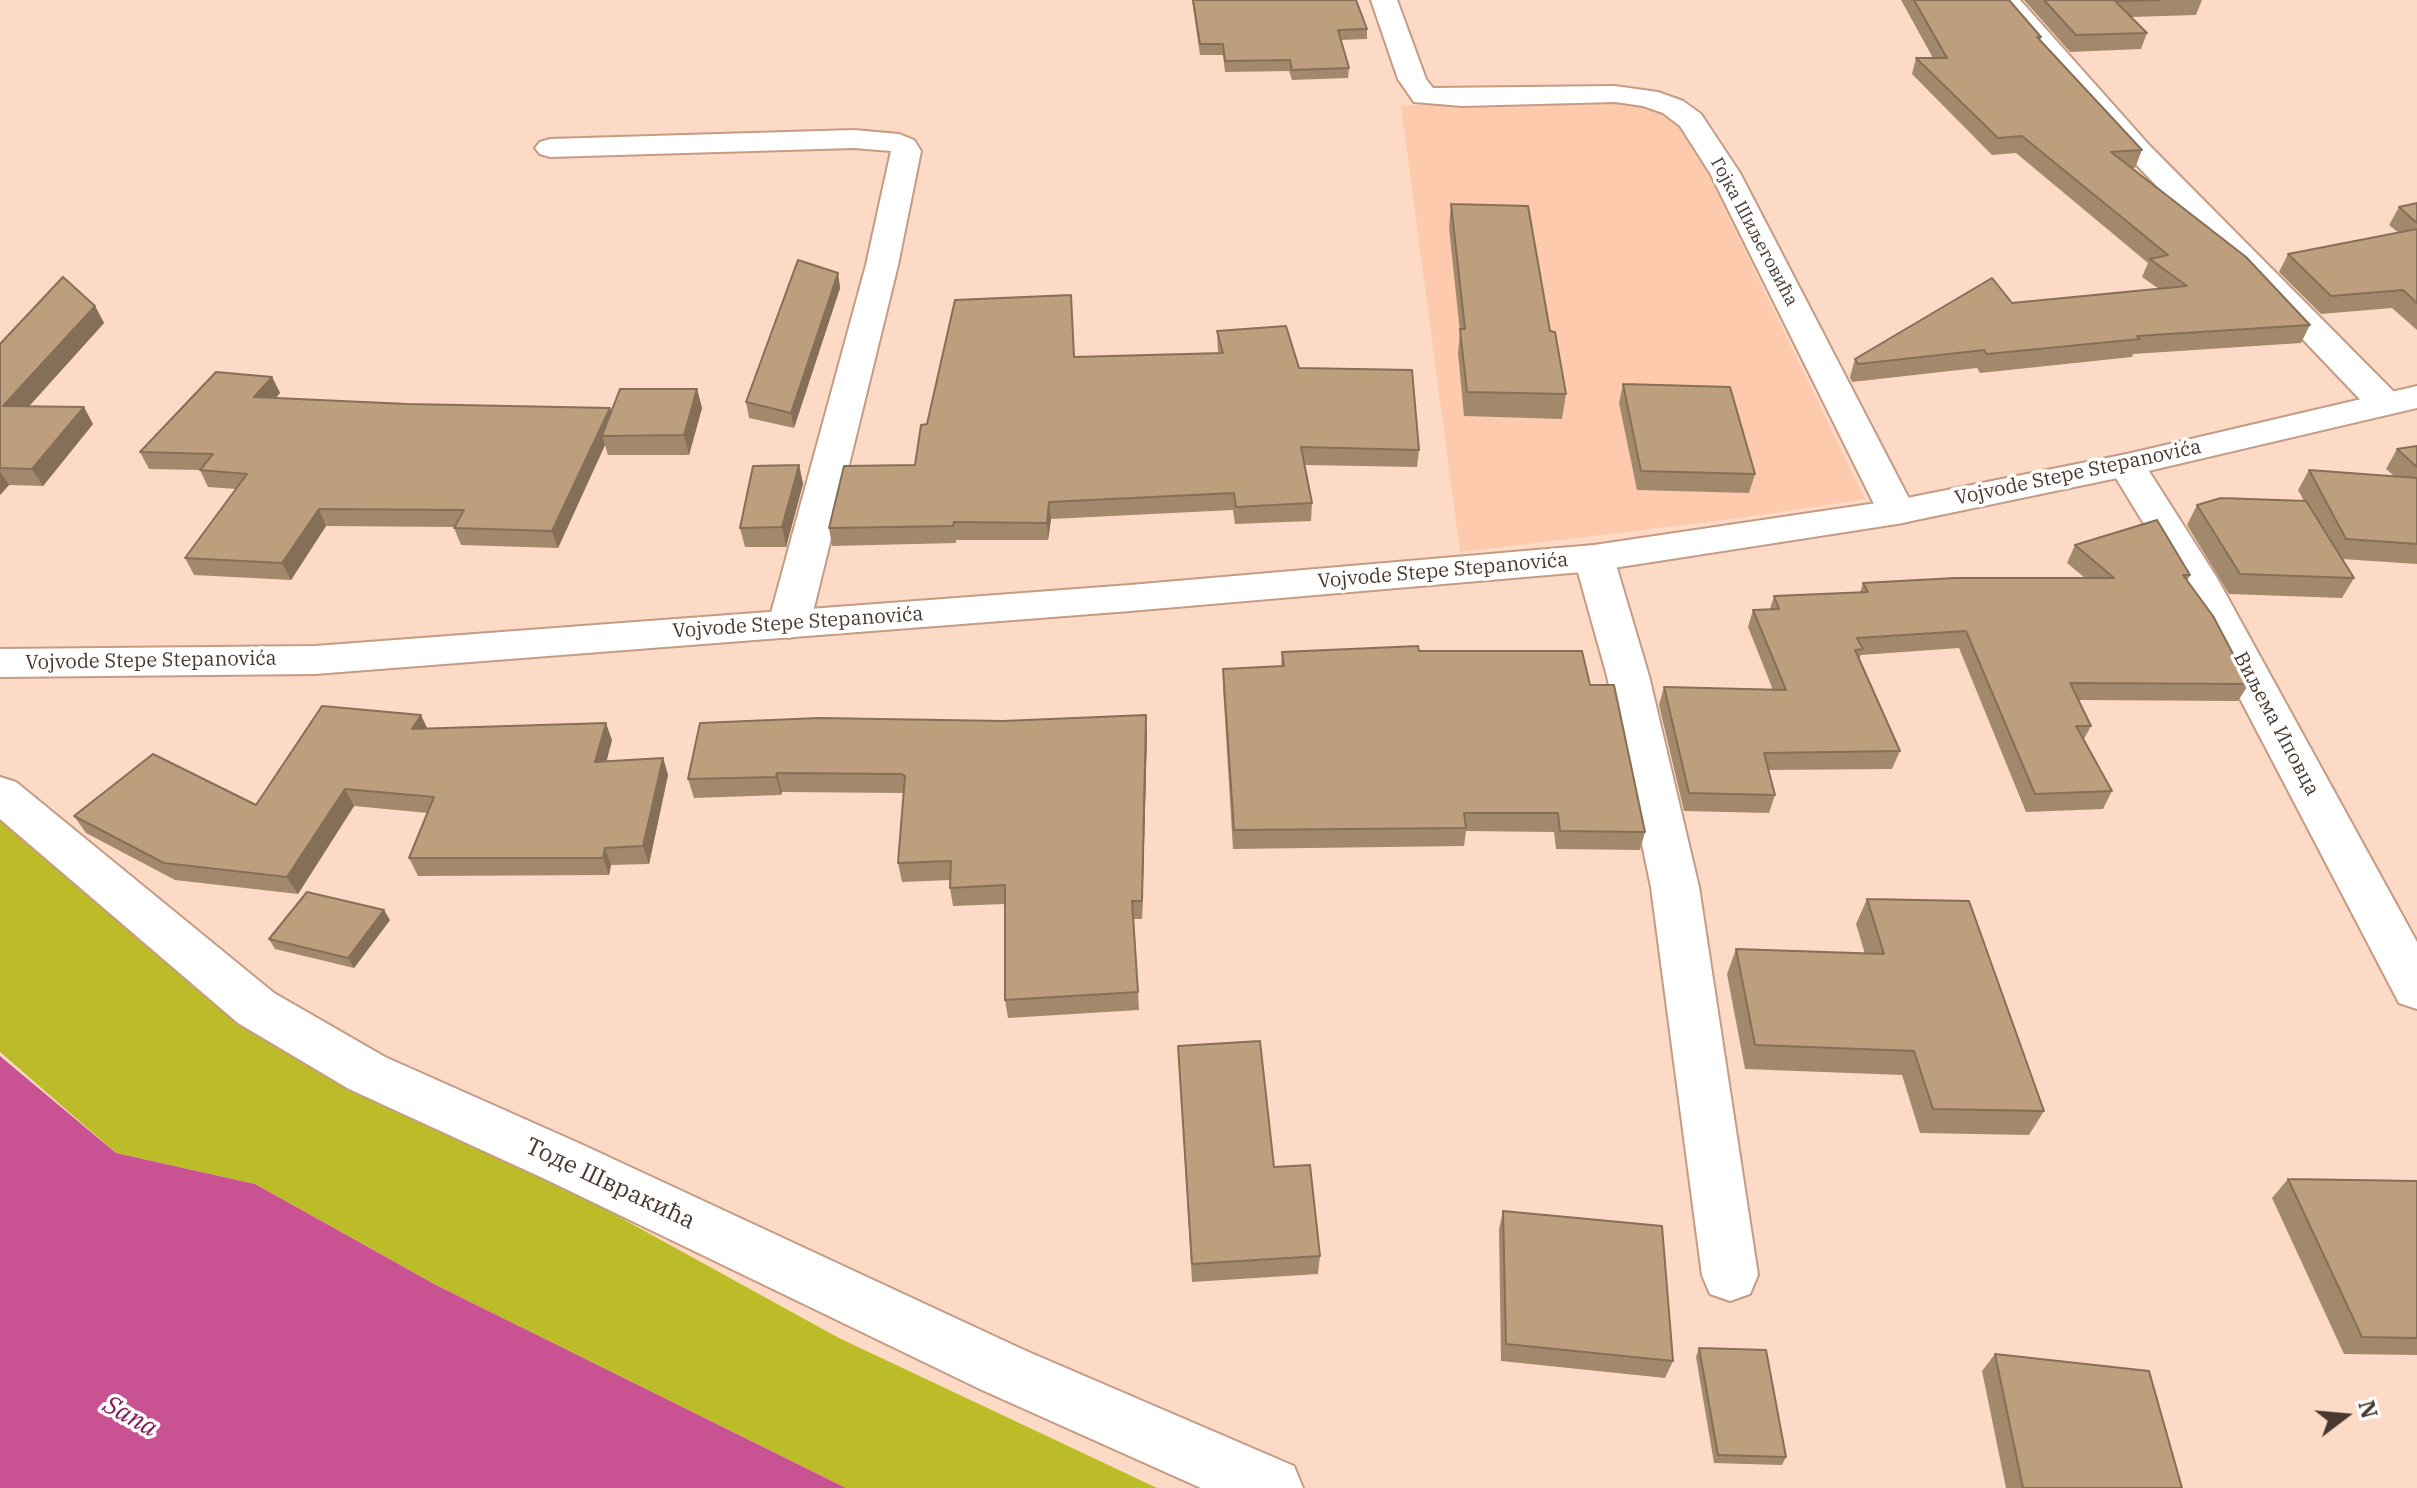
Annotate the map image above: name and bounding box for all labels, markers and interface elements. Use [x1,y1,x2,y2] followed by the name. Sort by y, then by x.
[1706,154,1802,310] street label: Гојка Шиљеговића
[1953,435,2203,511] street label: Vojvode Stepe Stepanovića
[1317,548,1569,594] street label: Vojvode Stepe Stepanovića
[672,602,924,644] street label: Vojvode Stepe Stepanovića
[25,647,277,675] street label: Vojvode Stepe Stepanovića
[2228,648,2324,800] street label: Виљема Иповца
[520,1132,700,1236] street label: Тоде Швракића
[2305,1376,2385,1456] north arrow
[97,1389,163,1445] water label: Sana
[2352,1397,2385,1422] text: N

